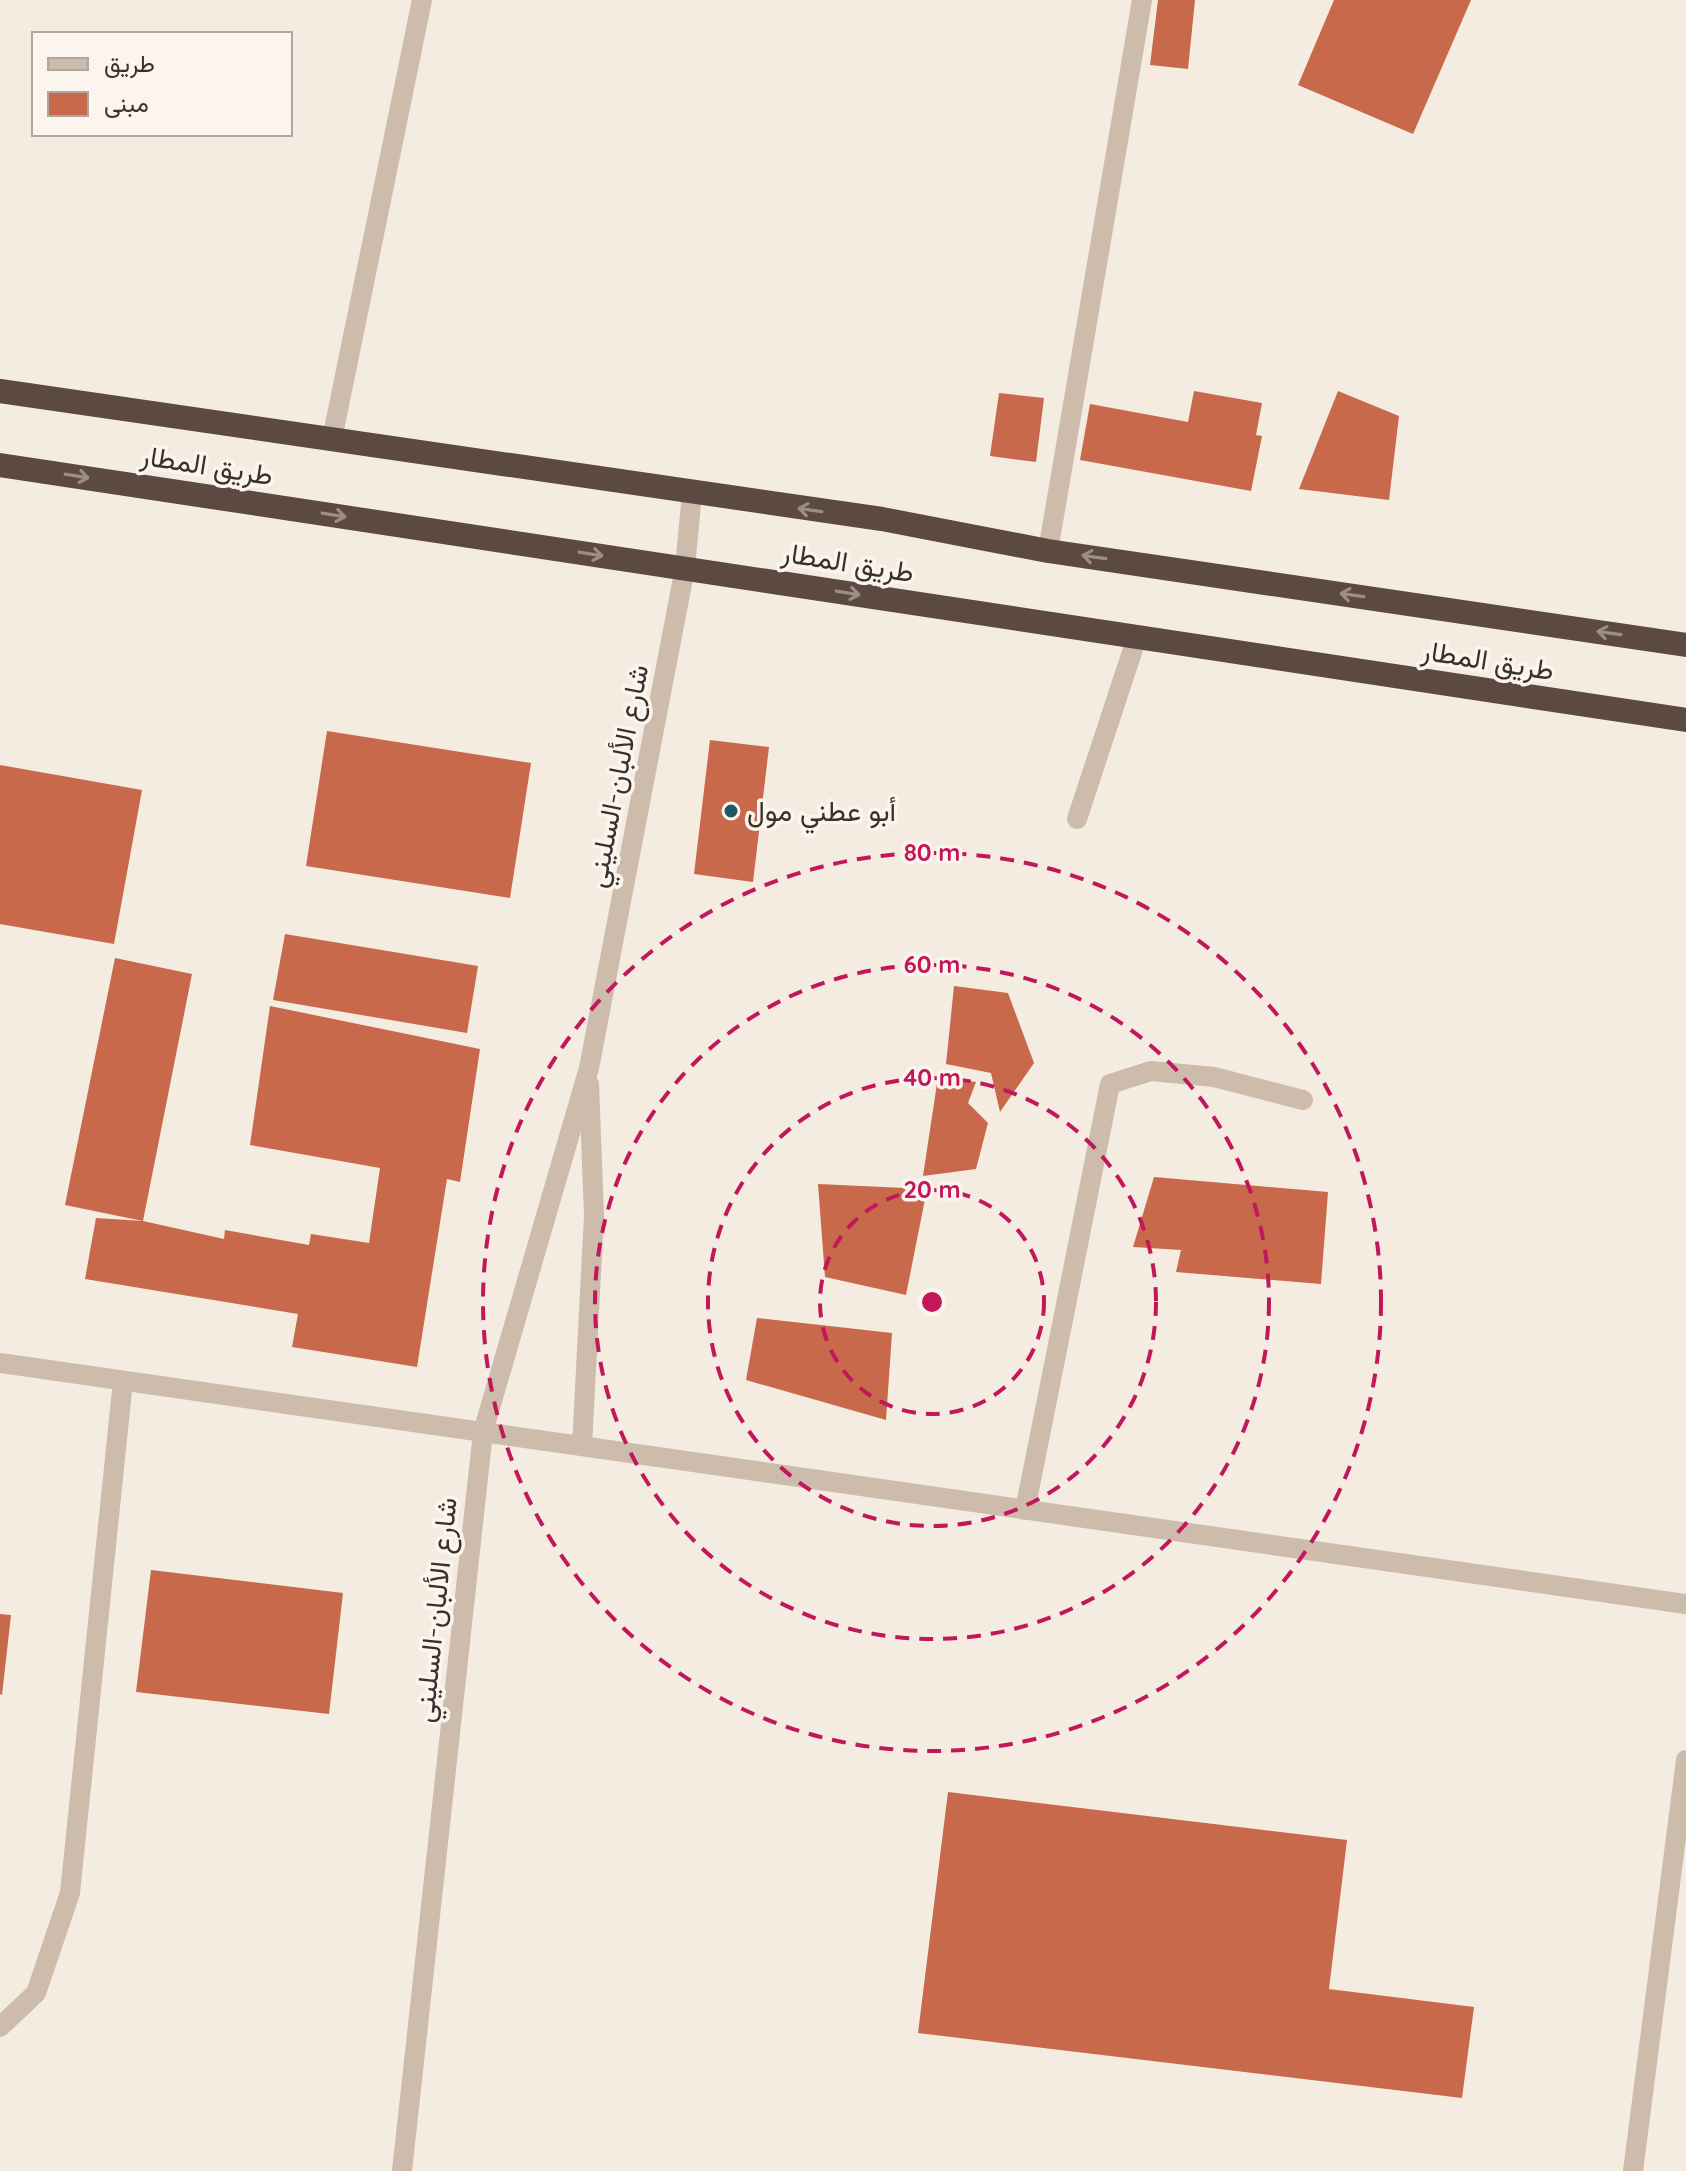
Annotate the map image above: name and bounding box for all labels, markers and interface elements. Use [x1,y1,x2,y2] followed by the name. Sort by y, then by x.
[32,32,292,136] legend
[104,48,155,79] text: طريق
[104,88,149,118] text: مبنى
[137,437,276,493] street label: طريق المطار
[64,469,89,484] one-way arrow
[798,502,824,517] one-way arrow
[321,508,346,523] one-way arrow
[778,534,917,590] street label: طريق المطار
[578,547,603,562] one-way arrow
[1082,549,1108,564] one-way arrow
[835,586,861,601] one-way arrow
[1339,587,1365,602] one-way arrow
[1597,625,1622,640] one-way arrow
[1418,632,1557,688] street label: طريق المطار
[578,662,661,891] street label: شارع الألبان-السليني
[747,793,896,834] place label: أبو عطني مول
[722,802,740,820] marker: أبو عطني مول
[904,837,960,867] text: 80 m
[904,949,960,979] text: 60 m
[903,1062,961,1092] text: 40 m
[903,1174,961,1204] text: 20 m
[918,1288,946,1316] centre of rings
[405,1496,470,1725] street label: شارع الألبان-السليني

